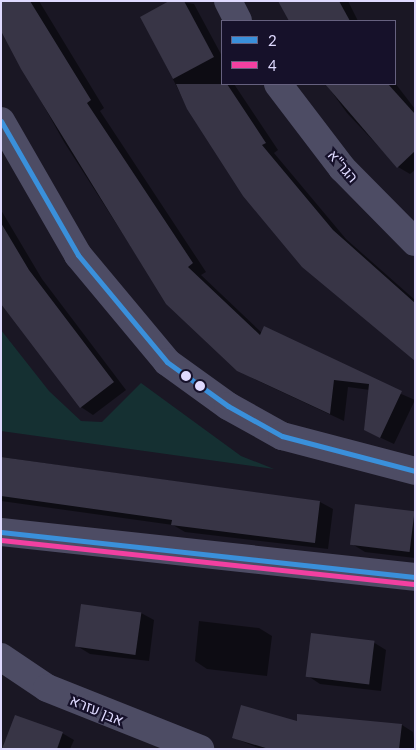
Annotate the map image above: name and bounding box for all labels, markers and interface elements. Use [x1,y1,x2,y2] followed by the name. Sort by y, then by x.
[221,20,396,85] legend
[268,31,277,49] text: 2
[268,56,277,74] text: 4
[324,146,362,186] street label: הגר"א
[181,371,191,381] unlabelled marker
[195,381,205,391] unlabelled marker
[67,691,127,729] street label: אבן עזרא

